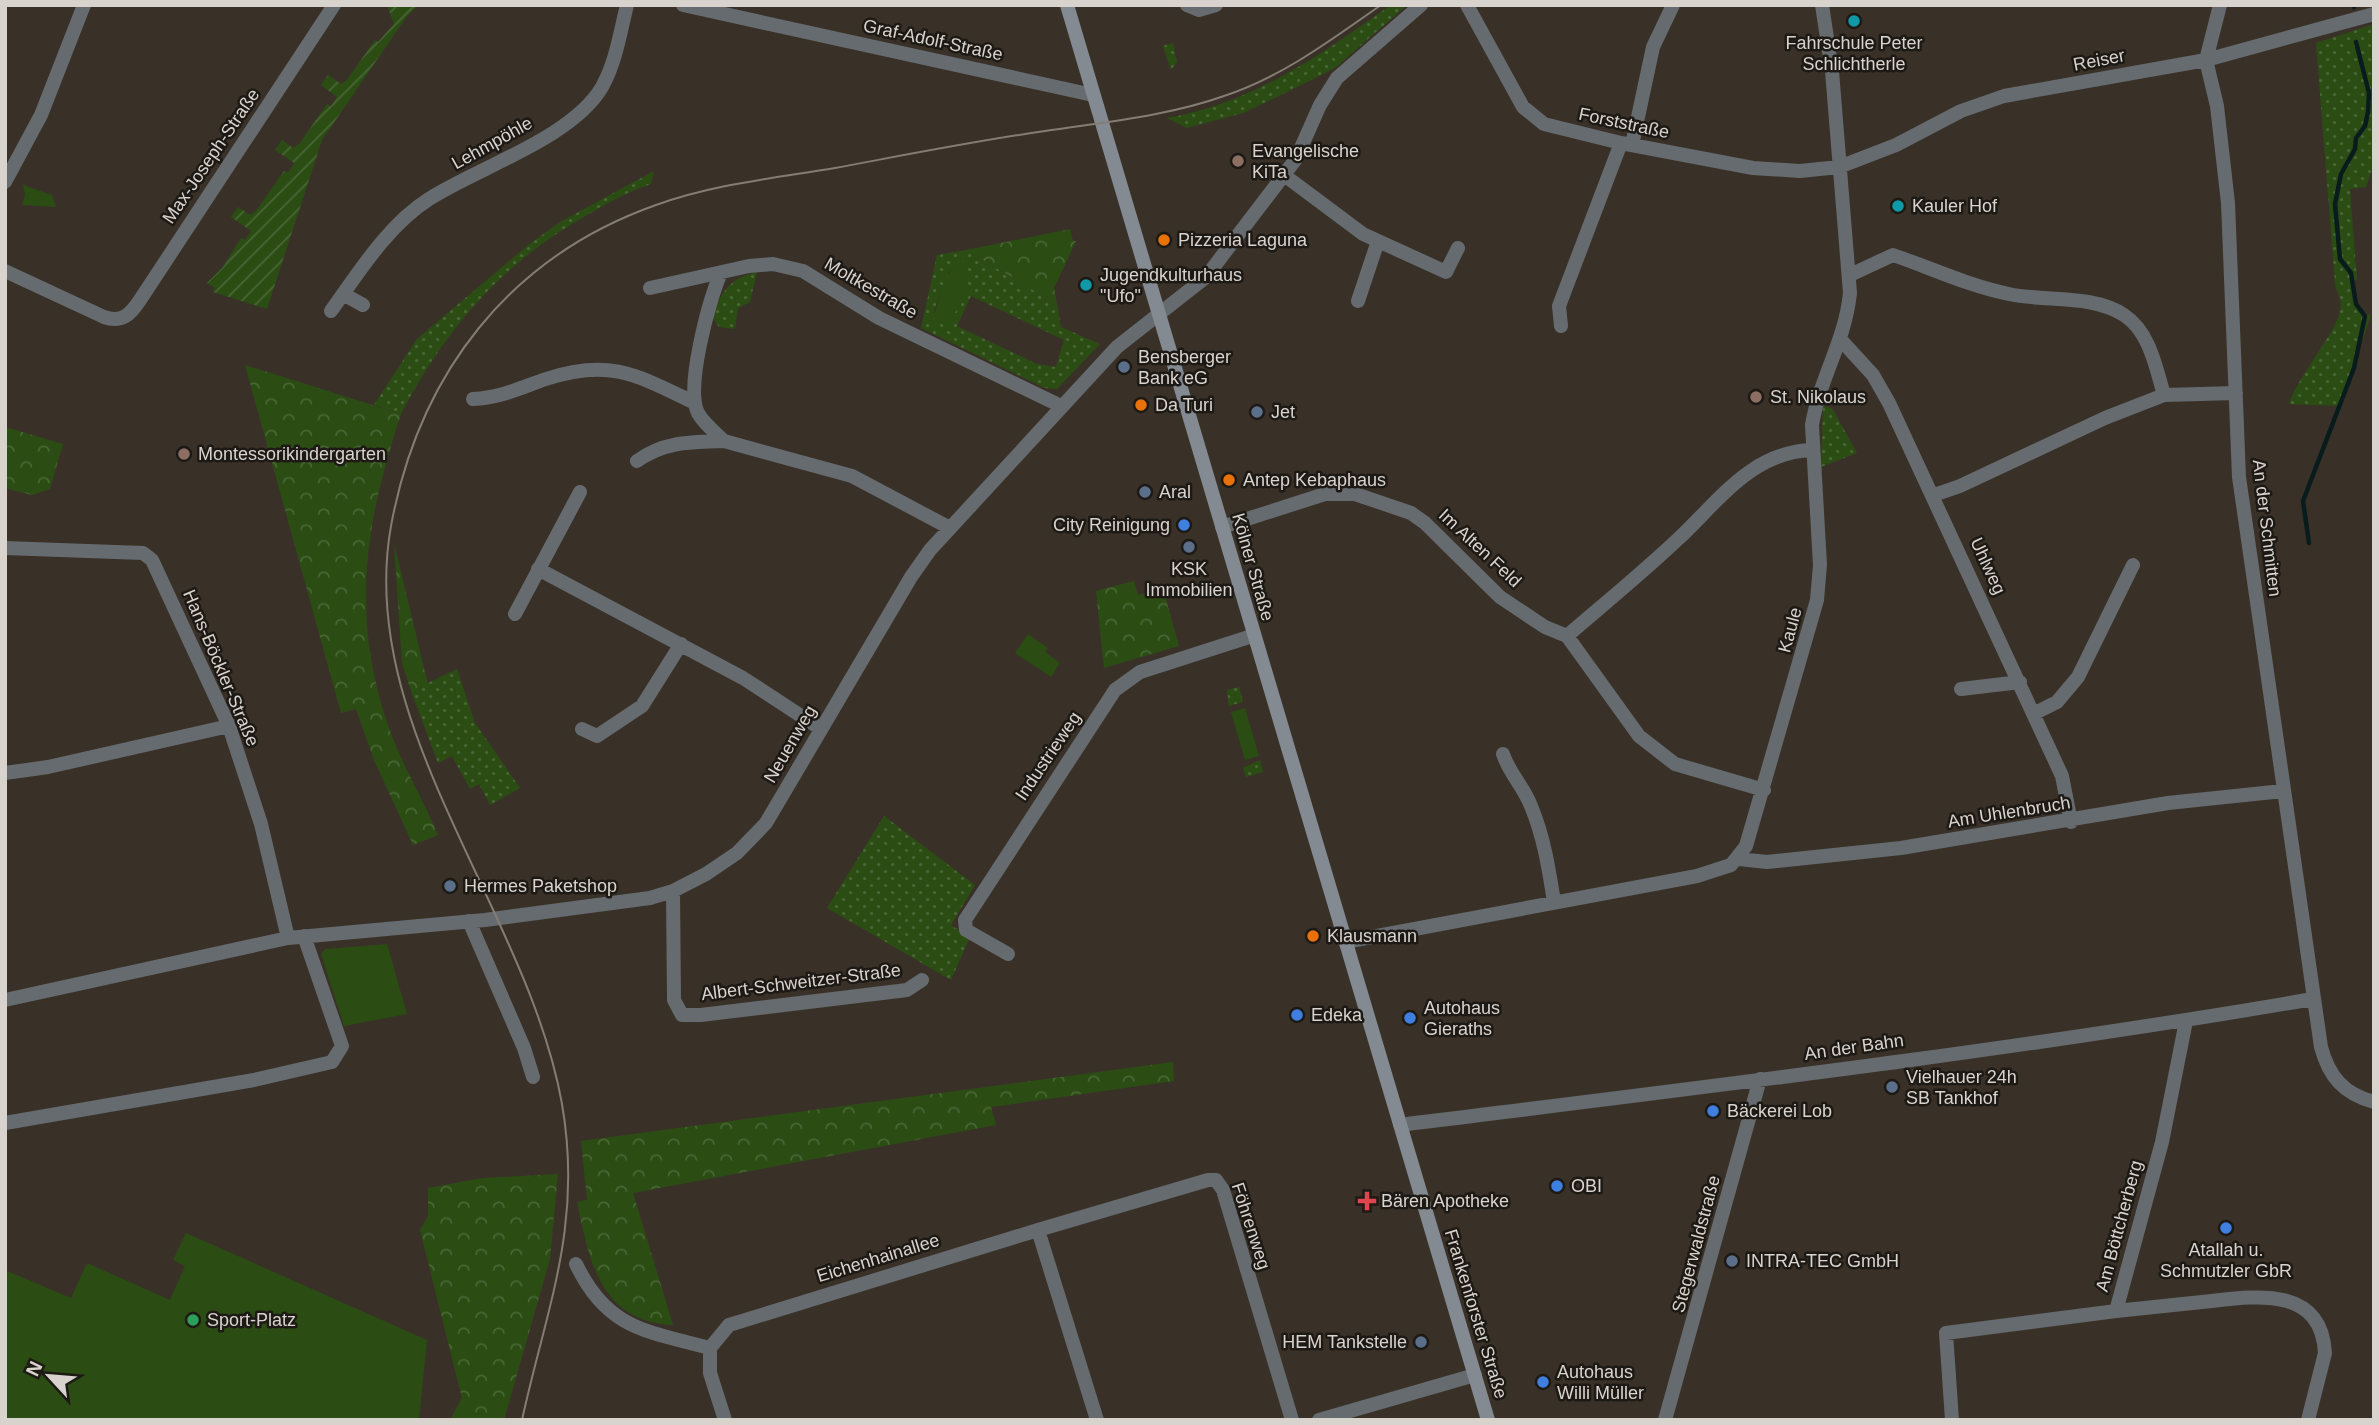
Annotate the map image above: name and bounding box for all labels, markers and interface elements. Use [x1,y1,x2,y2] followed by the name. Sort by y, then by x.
[1846,13,1862,29] marker: Fahrschule Peter Schlichtherle
[861,15,1005,65] street label: Graf-Adolf-Straße
[1785,33,1923,74] place label: Fahrschule Peter Schlichtherle
[2072,45,2126,75] street label: Reiser
[159,85,263,227] street label: Max-Joseph-Straße
[1577,104,1671,142] street label: Forststraße
[448,113,536,173] street label: Lehmpöhle
[1252,141,1359,182] place label: Evangelische KiTa
[1230,153,1246,169] marker: Evangelische KiTa
[1912,196,1998,216] place label: Kauler Hof
[1890,198,1906,214] marker: Kauler Hof
[1178,230,1308,250] place label: Pizzeria Laguna
[1156,232,1172,248] marker: Pizzeria Laguna
[821,253,921,323] street label: Moltkestraße
[1100,265,1242,306] place label: Jugendkulturhaus "Ufo"
[1078,277,1094,293] marker: Jugendkulturhaus "Ufo"
[1138,347,1231,388] place label: Bensberger Bank eG
[1116,359,1132,375] marker: Bensberger Bank eG
[1770,387,1866,407] place label: St. Nikolaus
[1748,389,1764,405] marker: St. Nikolaus
[1155,395,1213,415] place label: Da Turi
[1133,397,1149,413] marker: Da Turi
[1271,402,1295,422] place label: Jet
[1249,404,1265,420] marker: Jet
[198,444,386,464] place label: Montessorikindergarten
[176,446,192,462] marker: Montessorikindergarten
[2249,458,2285,598] street label: An der Schmitten
[1243,470,1386,490] place label: Antep Kebaphaus
[1221,472,1237,488] marker: Antep Kebaphaus
[1159,482,1191,502] place label: Aral
[1137,484,1153,500] marker: Aral
[1435,505,1525,591] street label: Im Alten Feld
[1228,511,1278,623] street label: Kölner Straße
[1053,515,1170,535] place label: City Reinigung
[1176,517,1192,533] marker: City Reinigung
[1966,535,2010,597] street label: Uhlweg
[1181,539,1197,555] marker: KSK Immobilien
[1145,559,1233,600] place label: KSK Immobilien
[179,587,263,749] street label: Hans-Böckler-Straße
[1774,605,1806,655] street label: Kaule
[760,702,820,786] street label: Neuenweg
[1011,708,1085,804] street label: Industrieweg
[1946,792,2072,832] street label: Am Uhlenbruch
[464,876,617,896] place label: Hermes Paketshop
[442,878,458,894] marker: Hermes Paketshop
[1327,926,1417,946] place label: Klausmann
[1305,928,1321,944] marker: Klausmann
[700,960,902,1004] street label: Albert-Schweitzer-Straße
[1424,998,1500,1039] place label: Autohaus Gieraths
[1311,1005,1363,1025] place label: Edeka
[1289,1007,1305,1023] marker: Edeka
[1402,1010,1418,1026] marker: Autohaus Gieraths
[1803,1030,1905,1064] street label: An der Bahn
[1906,1067,2017,1108] place label: Vielhauer 24h SB Tankhof
[1884,1079,1900,1095] marker: Vielhauer 24h SB Tankhof
[1727,1101,1832,1121] place label: Bäckerei Lob
[1705,1103,1721,1119] marker: Bäckerei Lob
[2092,1158,2146,1294] street label: Am Böttcherberg
[1668,1173,1724,1315] street label: Stegerwaldstraße
[1571,1176,1602,1196] place label: OBI
[1549,1178,1565,1194] marker: OBI
[1228,1180,1274,1272] street label: Föhrenweg
[1381,1191,1509,1211] place label: Bären Apotheke
[1359,1193,1375,1209] marker: Bären Apotheke
[2218,1220,2234,1236] marker: Atallah u. Schmutzler GbR
[1441,1227,1511,1401] street label: Frankenforster Straße
[814,1230,942,1286] street label: Eichenhainallee
[2160,1240,2292,1281] place label: Atallah u. Schmutzler GbR
[1746,1251,1899,1271] place label: INTRA-TEC GmbH
[1724,1253,1740,1269] marker: INTRA-TEC GmbH
[207,1310,296,1330] place label: Sport-Platz
[185,1312,201,1328] marker: Sport-Platz
[1282,1332,1407,1352] place label: HEM Tankstelle
[1413,1334,1429,1350] marker: HEM Tankstelle
[14,1341,84,1411] north arrow
[22,1358,47,1380] text: N
[1557,1362,1644,1403] place label: Autohaus Willi Müller
[1535,1374,1551,1390] marker: Autohaus Willi Müller

